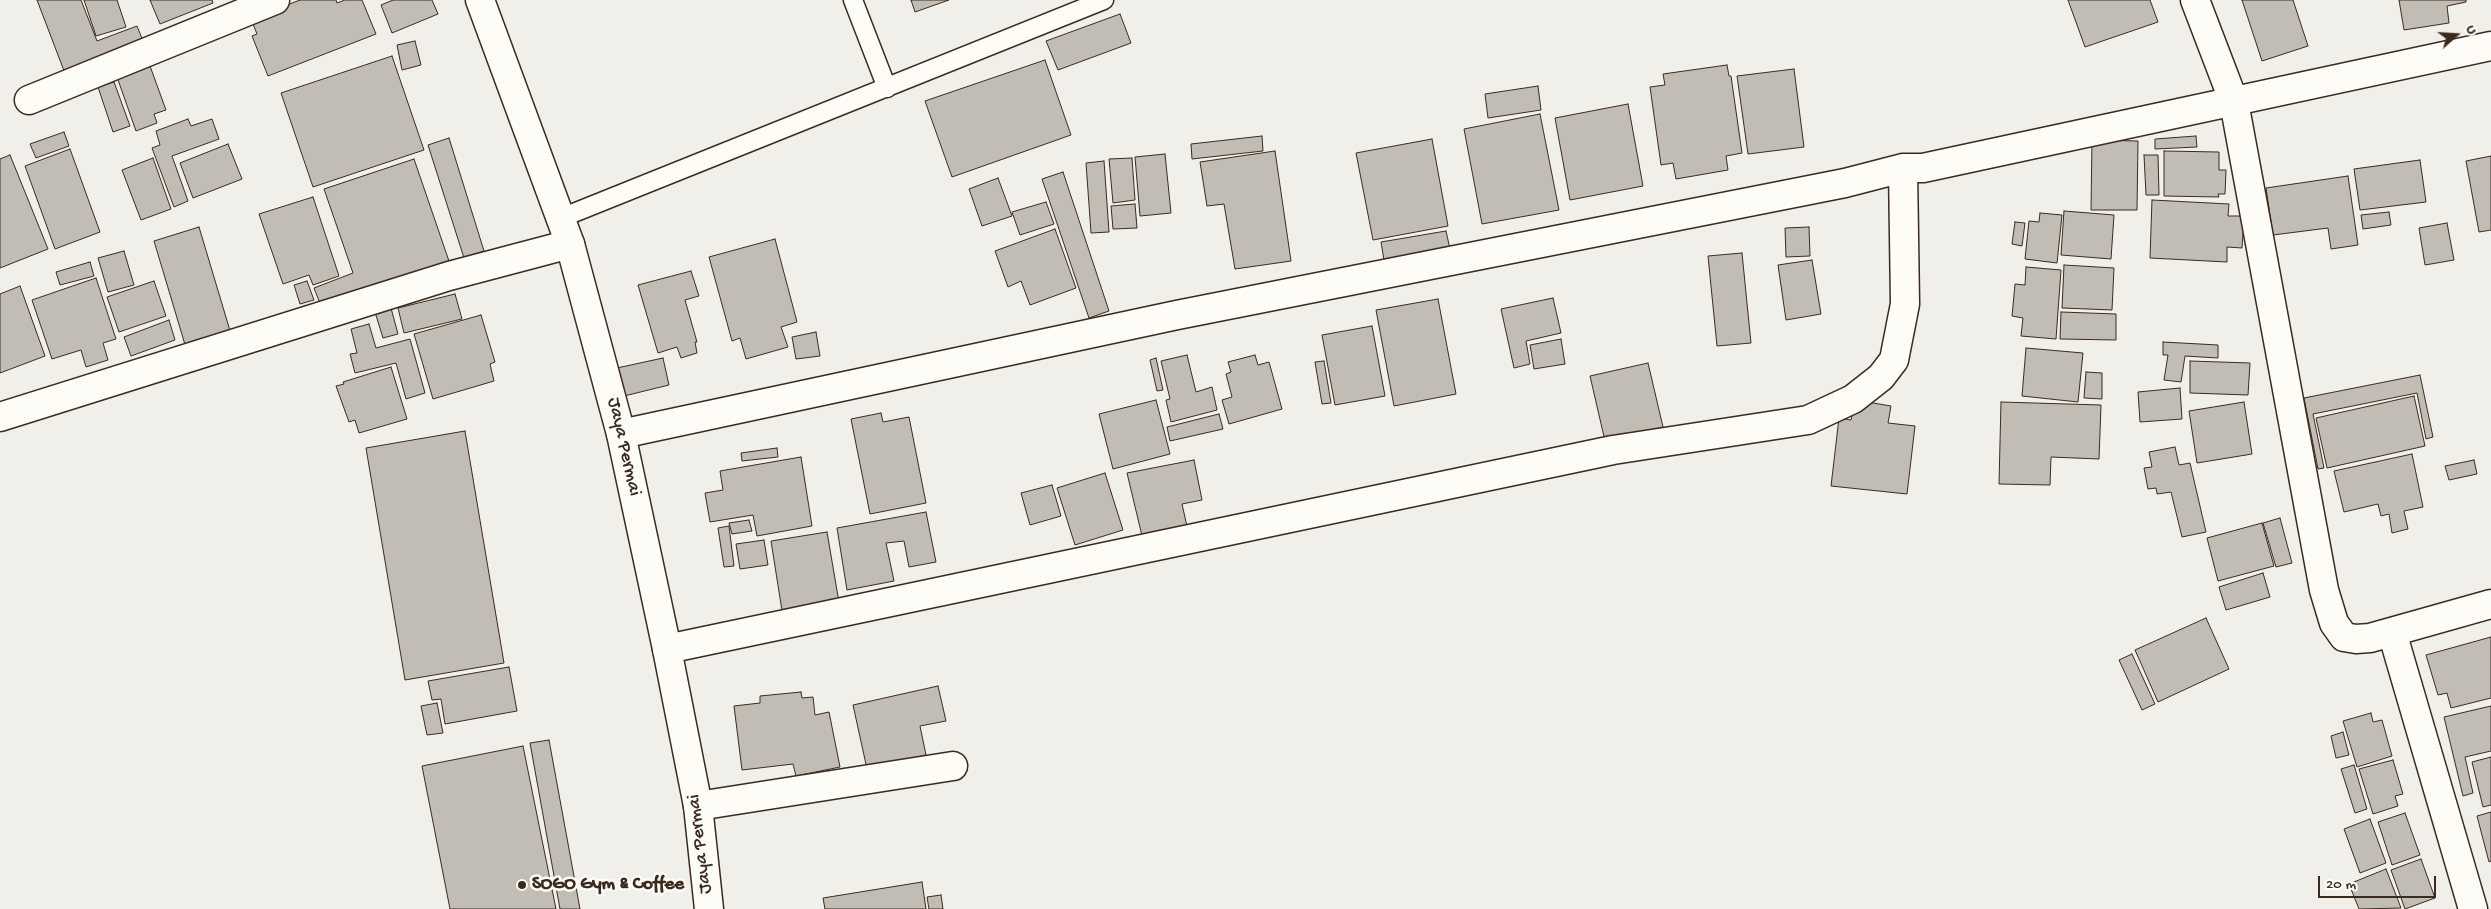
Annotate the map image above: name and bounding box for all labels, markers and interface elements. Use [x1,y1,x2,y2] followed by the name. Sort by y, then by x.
[2431,10,2481,60] north arrow
[2461,23,2480,37] text: U
[601,396,645,498] street label: Jaya Permai
[684,793,718,895] street label: Jaya Permai
[2321,866,2438,898] scale bar
[532,874,684,896] place label: SOGO Gym & Coffee
[2326,876,2356,894] text: 20 m
[516,879,528,891] marker: SOGO Gym & Coffee

